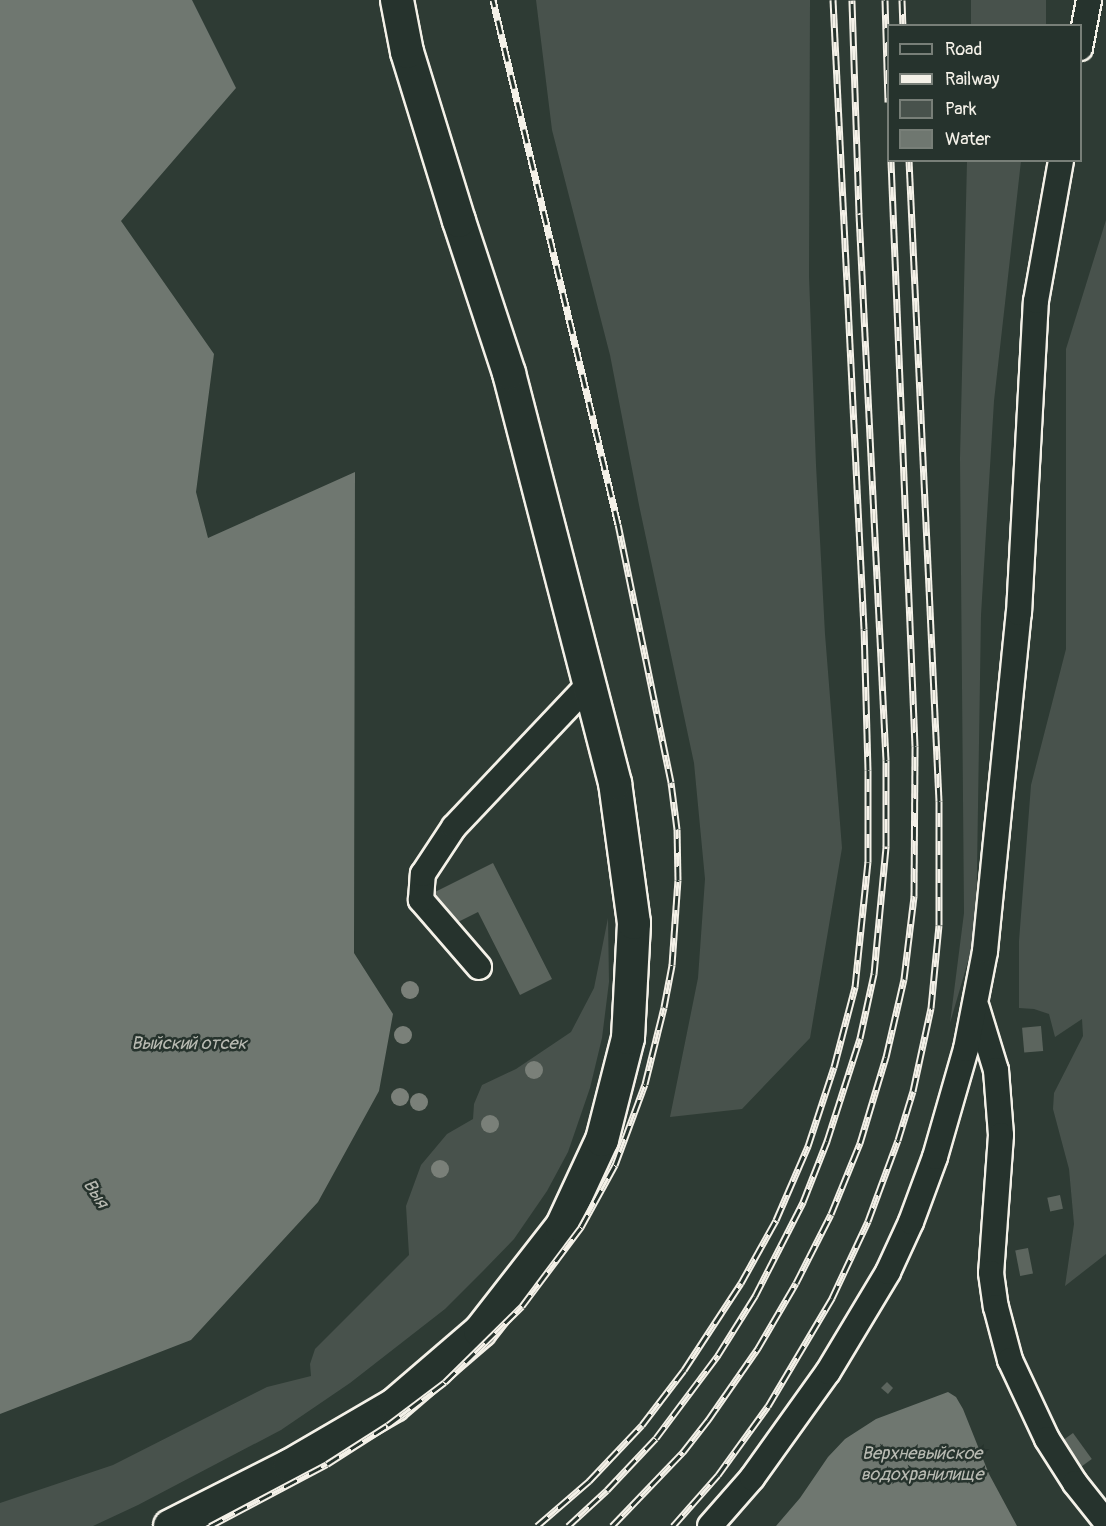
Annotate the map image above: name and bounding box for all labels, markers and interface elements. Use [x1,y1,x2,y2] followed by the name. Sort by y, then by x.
[887,24,1082,162] legend
[945,38,982,61] text: Road
[945,68,1000,91] text: Railway
[945,98,977,121] text: Park
[945,128,991,151] text: Water
[131,1033,247,1055] water label: Выйский отсек
[78,1175,112,1213] water label: Выя
[861,1444,983,1486] water label: Верхневыйское водохранилище

